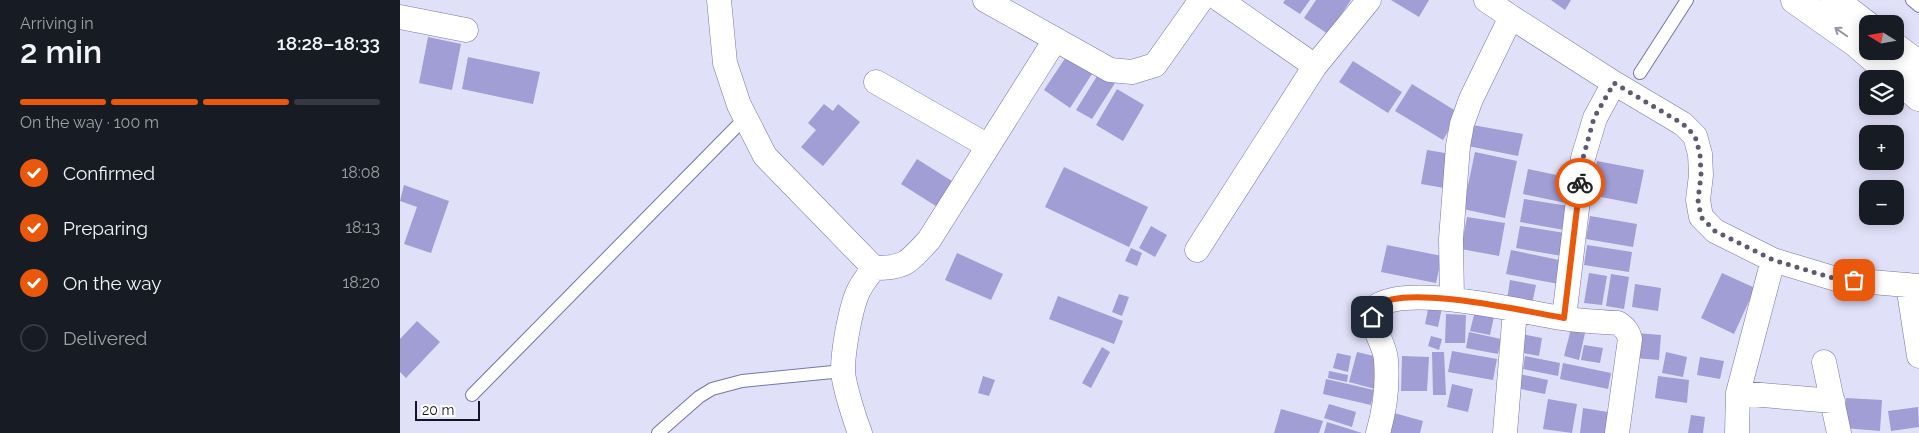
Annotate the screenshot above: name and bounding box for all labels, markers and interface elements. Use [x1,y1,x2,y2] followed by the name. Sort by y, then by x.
[20,14,94,33] text: Arriving in
[1859,15,1904,60] north arrow
[1859,15,1904,225] map controls
[1834,27,1848,37] one-way arrow
[277,32,380,54] text: 18:28–18:33
[20,33,102,70] text: 2 min
[1859,70,1904,115] button: layers
[20,113,159,132] text: On the way · 100 m
[1859,125,1904,170] button: +
[1555,158,1605,208] courier
[20,159,48,187] icon: check
[63,162,155,184] text: Confirmed
[341,163,380,182] text: 18:08
[1566,169,1594,197] icon: bike
[1859,180,1904,225] button: −
[20,214,48,242] icon: check
[63,217,148,239] text: Preparing
[345,218,380,237] text: 18:13
[1833,259,1875,301] pin
[1840,266,1868,294] icon: bag
[20,269,48,297] icon: check
[63,272,162,294] text: On the way
[343,273,380,292] text: 18:20
[1351,296,1393,338] pin
[1358,303,1386,331] icon: home
[63,327,147,349] text: Delivered
[415,398,480,421] scale bar
[422,402,454,418] text: 20 m

